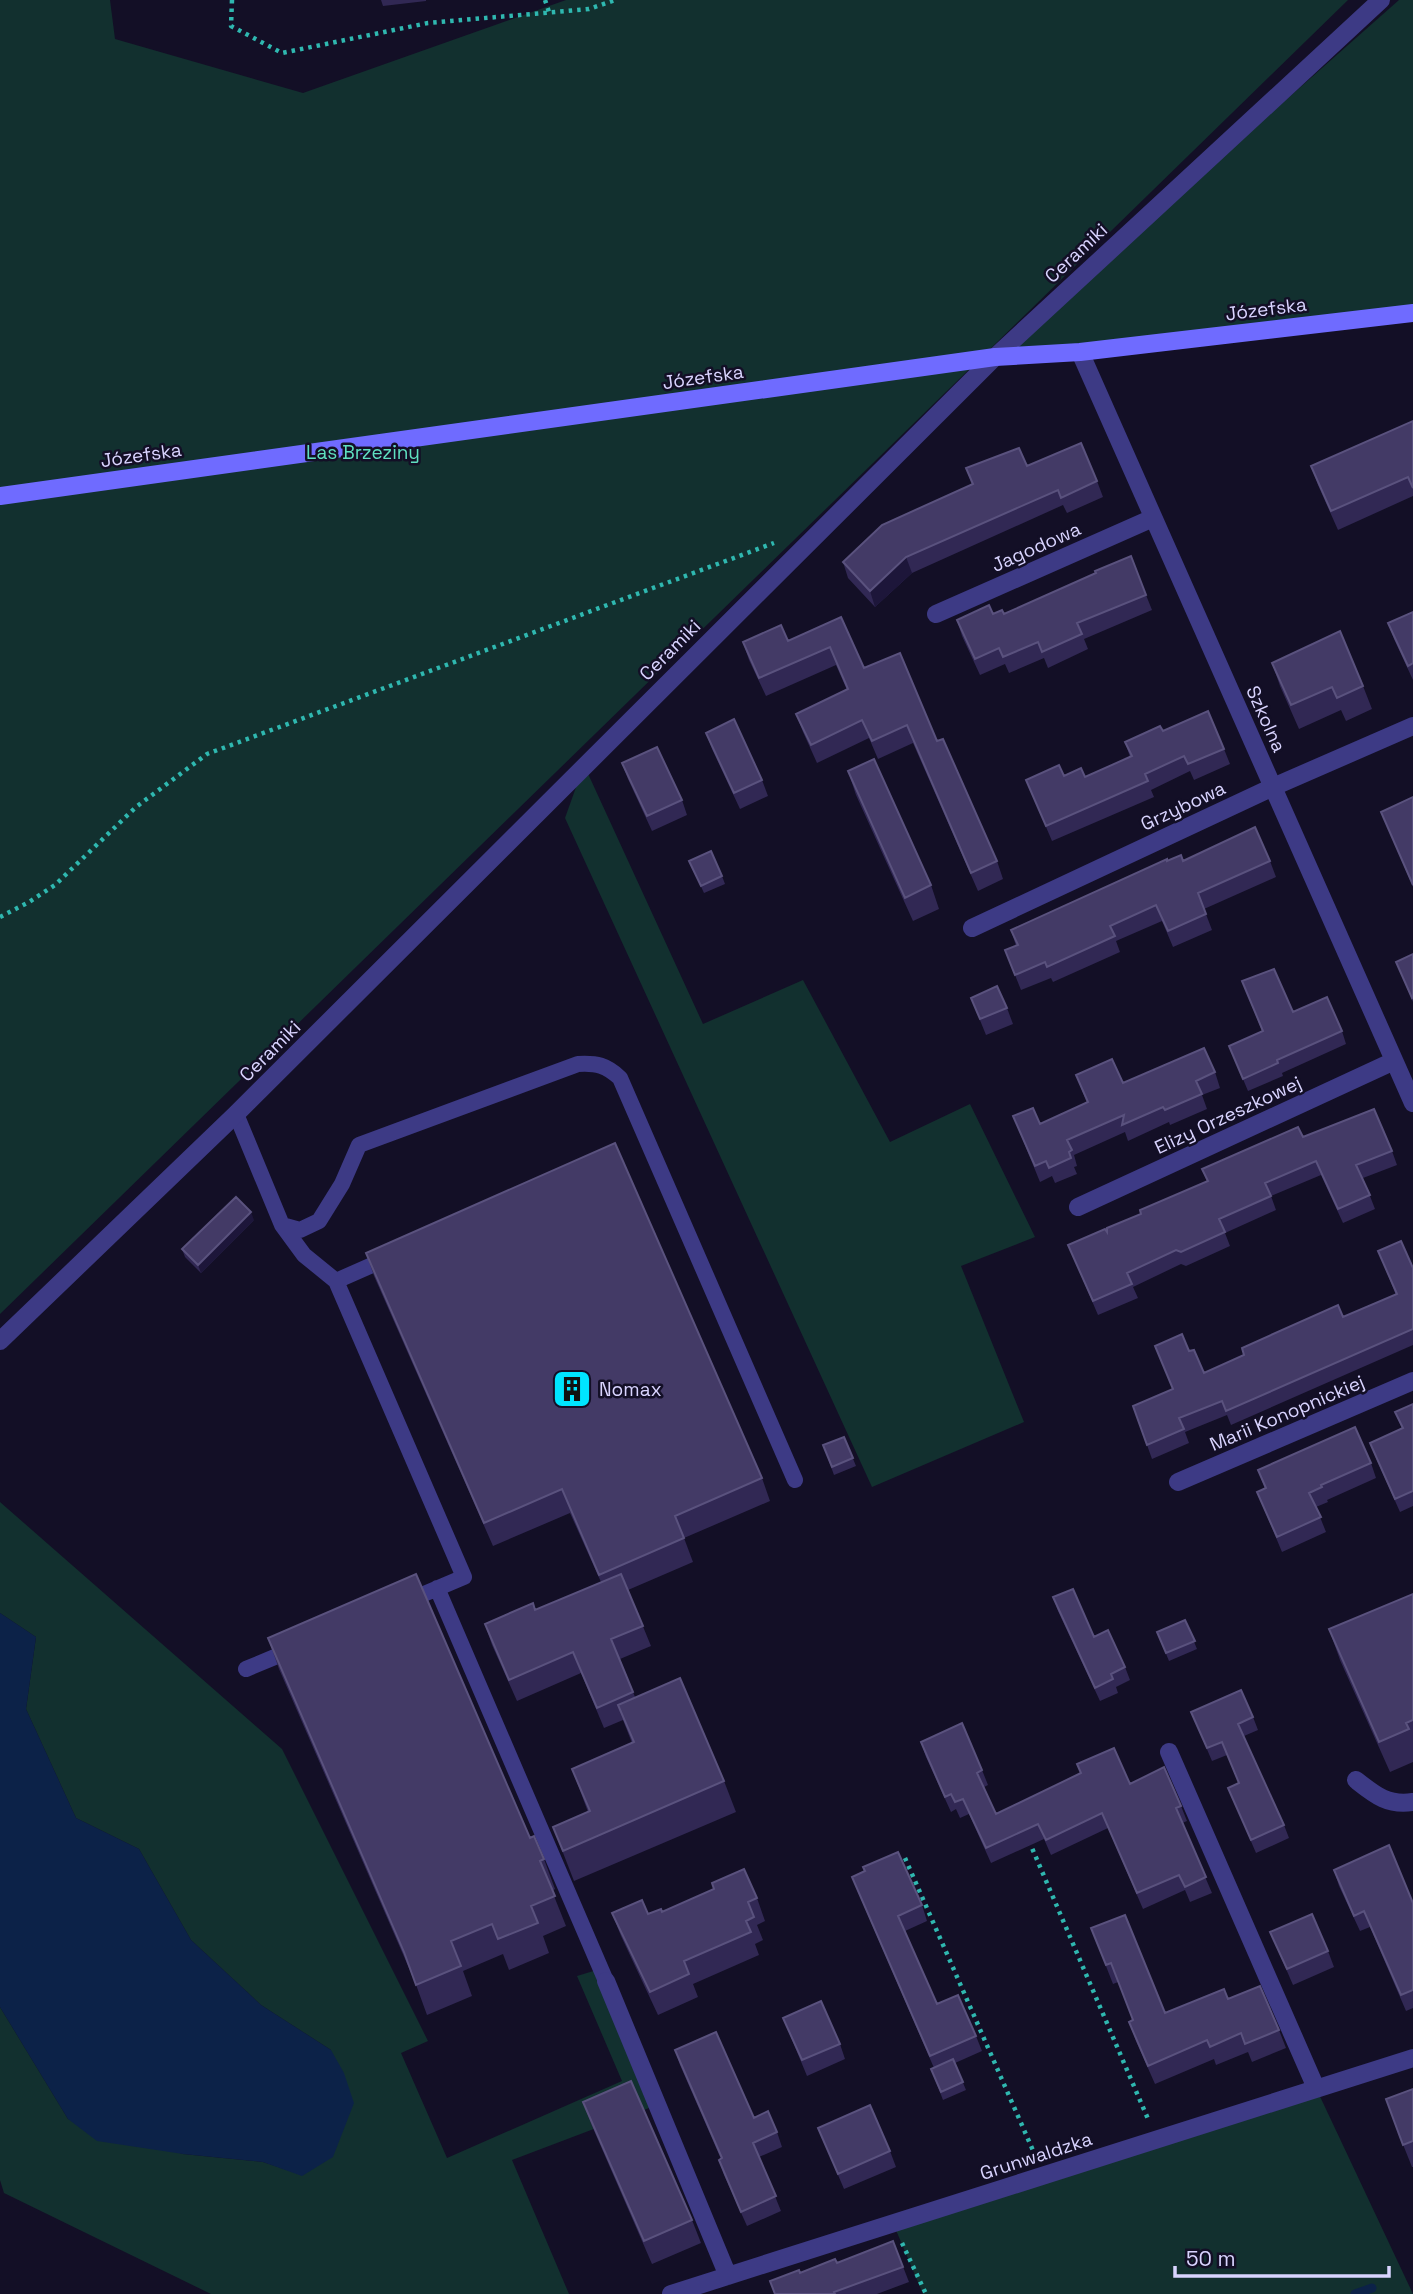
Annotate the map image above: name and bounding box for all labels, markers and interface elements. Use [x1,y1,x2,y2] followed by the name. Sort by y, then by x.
[1039,218,1113,288] street label: Ceramiki
[1224,292,1308,326] street label: Józefska
[661,359,745,395] street label: Józefska
[99,437,183,473] street label: Józefska
[306,440,420,465] park label: Las Brzeziny
[987,516,1085,578] street label: Jagodowa
[634,614,706,686] street label: Ceramiki
[1240,682,1292,756] street label: Szkolna
[1136,775,1230,837] street label: Grzybowa
[234,1015,306,1087] street label: Ceramiki
[1151,1070,1305,1160] street label: Elizy Orzeszkowej
[551,1368,593,1410] building icon: Nomax
[1206,1369,1368,1457] street label: Marii Konopnickiej
[599,1377,662,1402] place label: Nomax
[977,2126,1095,2186] street label: Grunwaldzka
[1175,2234,1388,2278] scale bar
[1186,2245,1236,2272] text: 50 m

